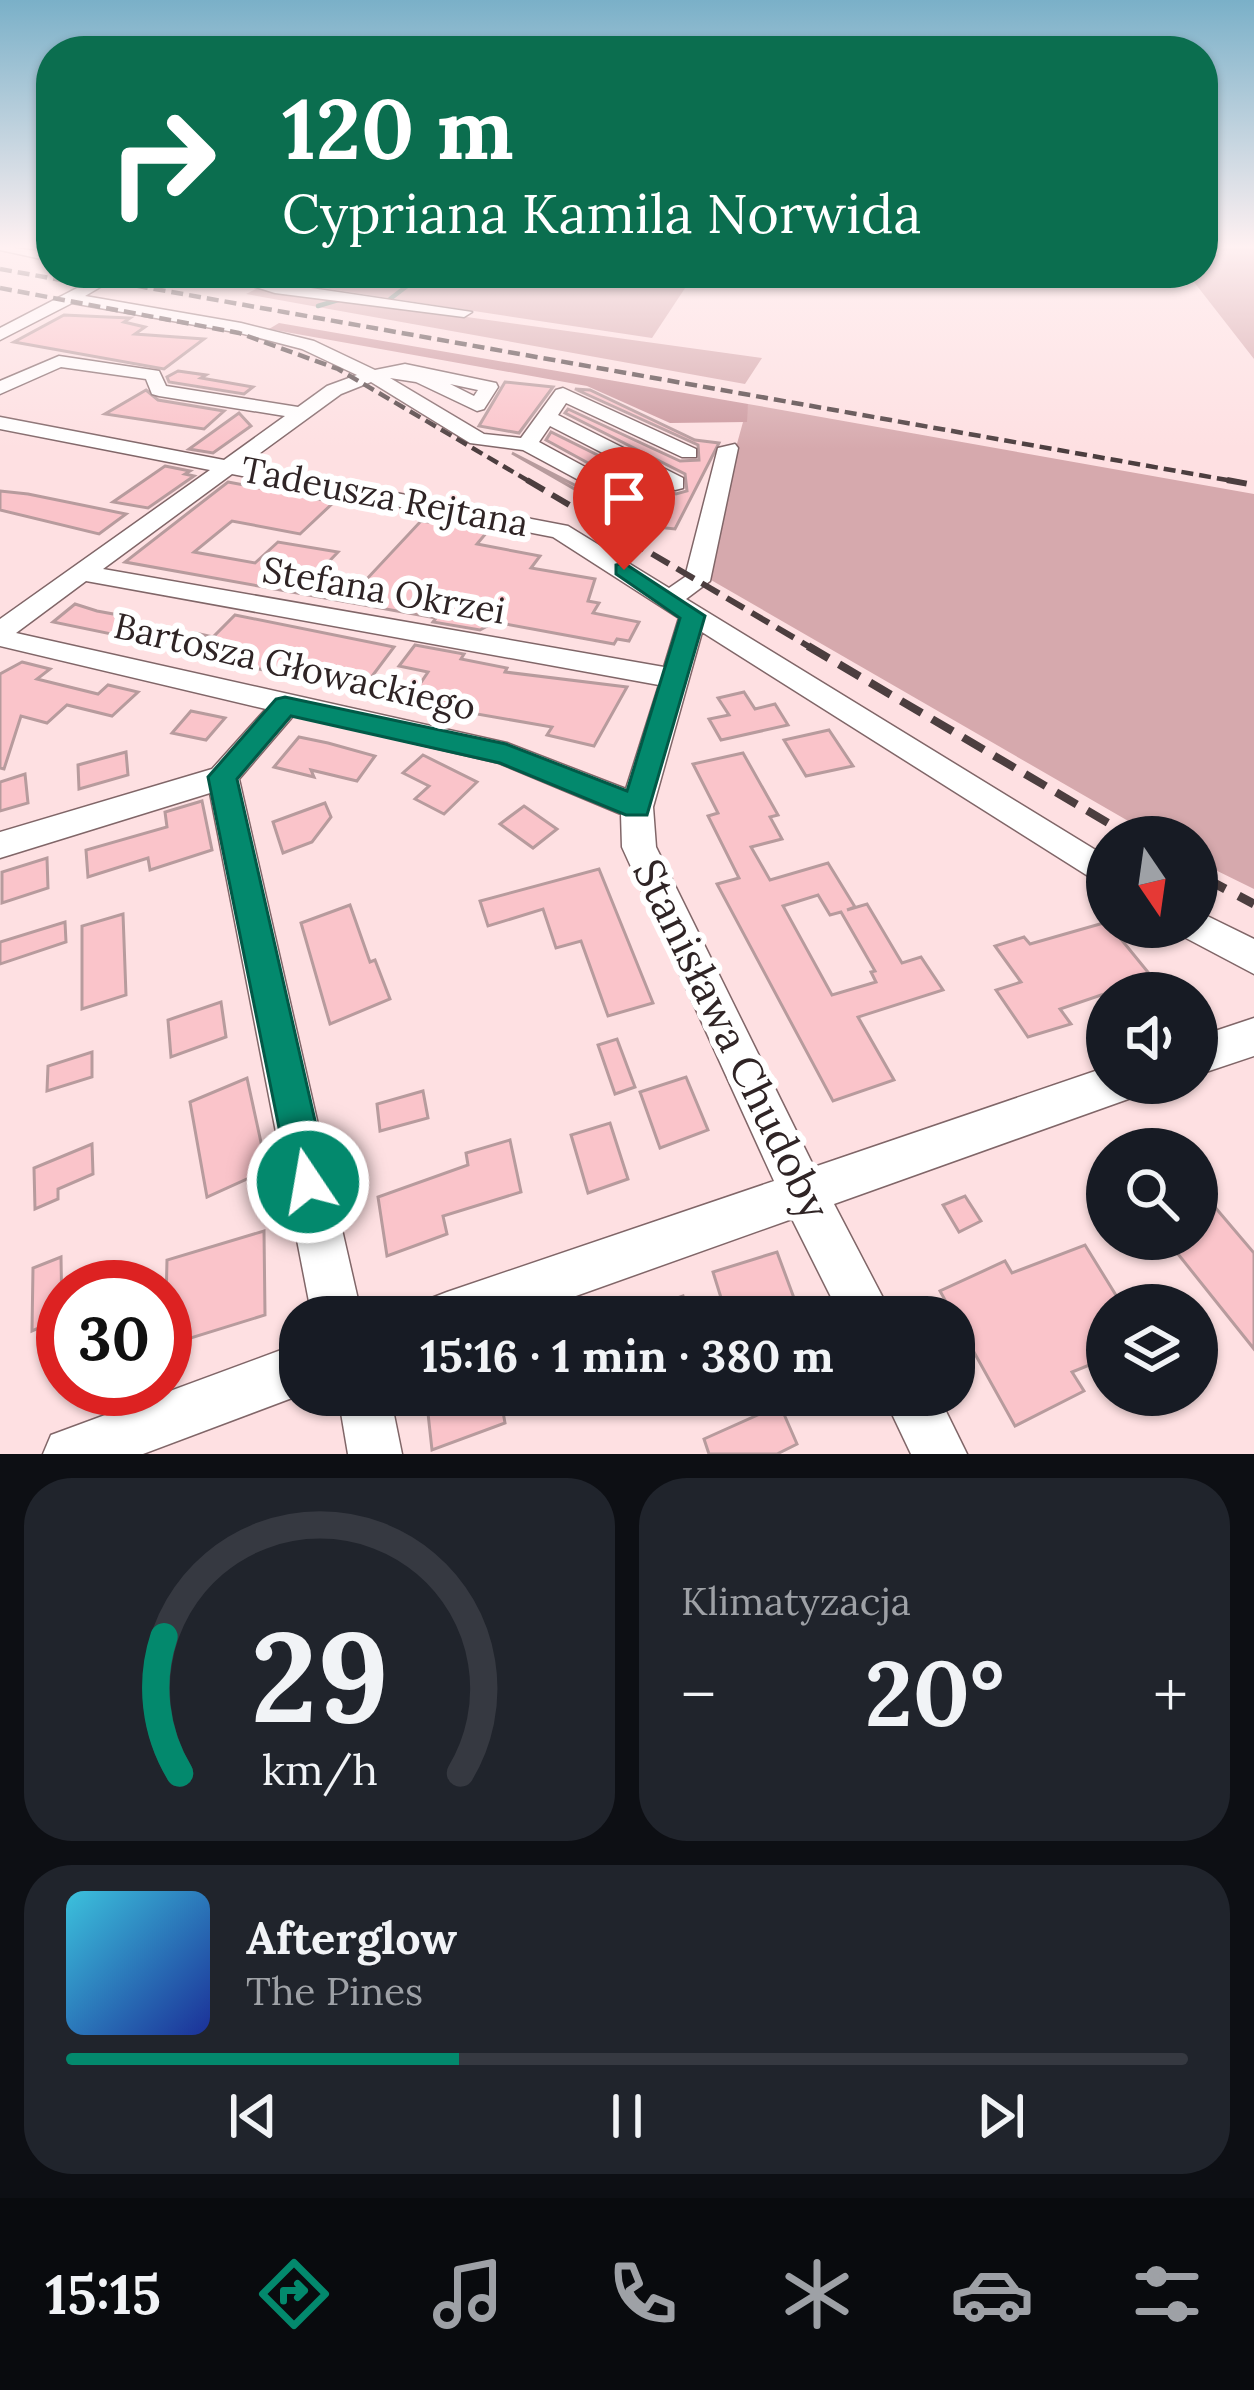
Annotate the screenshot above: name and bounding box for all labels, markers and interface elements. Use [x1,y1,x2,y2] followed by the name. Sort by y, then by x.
[282,74,514,182] text: 120 m
[84,84,240,240] icon: right
[282,179,921,248] text: Cypriana Kamila Norwida
[238,446,532,546] street label: Tadeusza Rejtana
[573,447,675,570] pin
[591,465,657,531] icon: arrive
[259,546,509,634] street label: Stefana Okrzei
[110,602,480,730] street label: Bartosza Głowackiego
[1086,816,1218,948] north arrow
[1086,816,1218,1416] map controls
[621,850,843,1228] street label: Stanisława Chudoby
[1086,972,1218,1104] button: sound
[245,1119,371,1245] position arrow
[1086,1128,1218,1260] button: search
[36,1260,192,1416] speed limit sign: 30
[1086,1284,1218,1416] button: layers
[420,1327,834,1384] text: 15:16 · 1 min · 380 m
[681,1576,911,1626] text: Klimatyzacja
[250,1596,389,1756] text: 29
[865,1635,1004,1751] text: 20°
[681,1652,716,1736] text: −
[1153,1652,1188,1736] text: +
[262,1741,377,1796] text: km/h
[246,1909,457,1966] text: Afterglow
[246,1966,423,2016] text: The Pines
[220,2083,286,2149] icon: previous
[594,2083,660,2149] icon: pause
[968,2083,1034,2149] icon: next
[252,2252,336,2336] icon: directions
[426,2252,510,2336] icon: music
[601,2252,685,2336] icon: phone
[775,2252,859,2336] icon: climate
[950,2252,1034,2336] icon: car
[1125,2252,1209,2336] icon: filters
[45,2260,161,2329] text: 15:15

